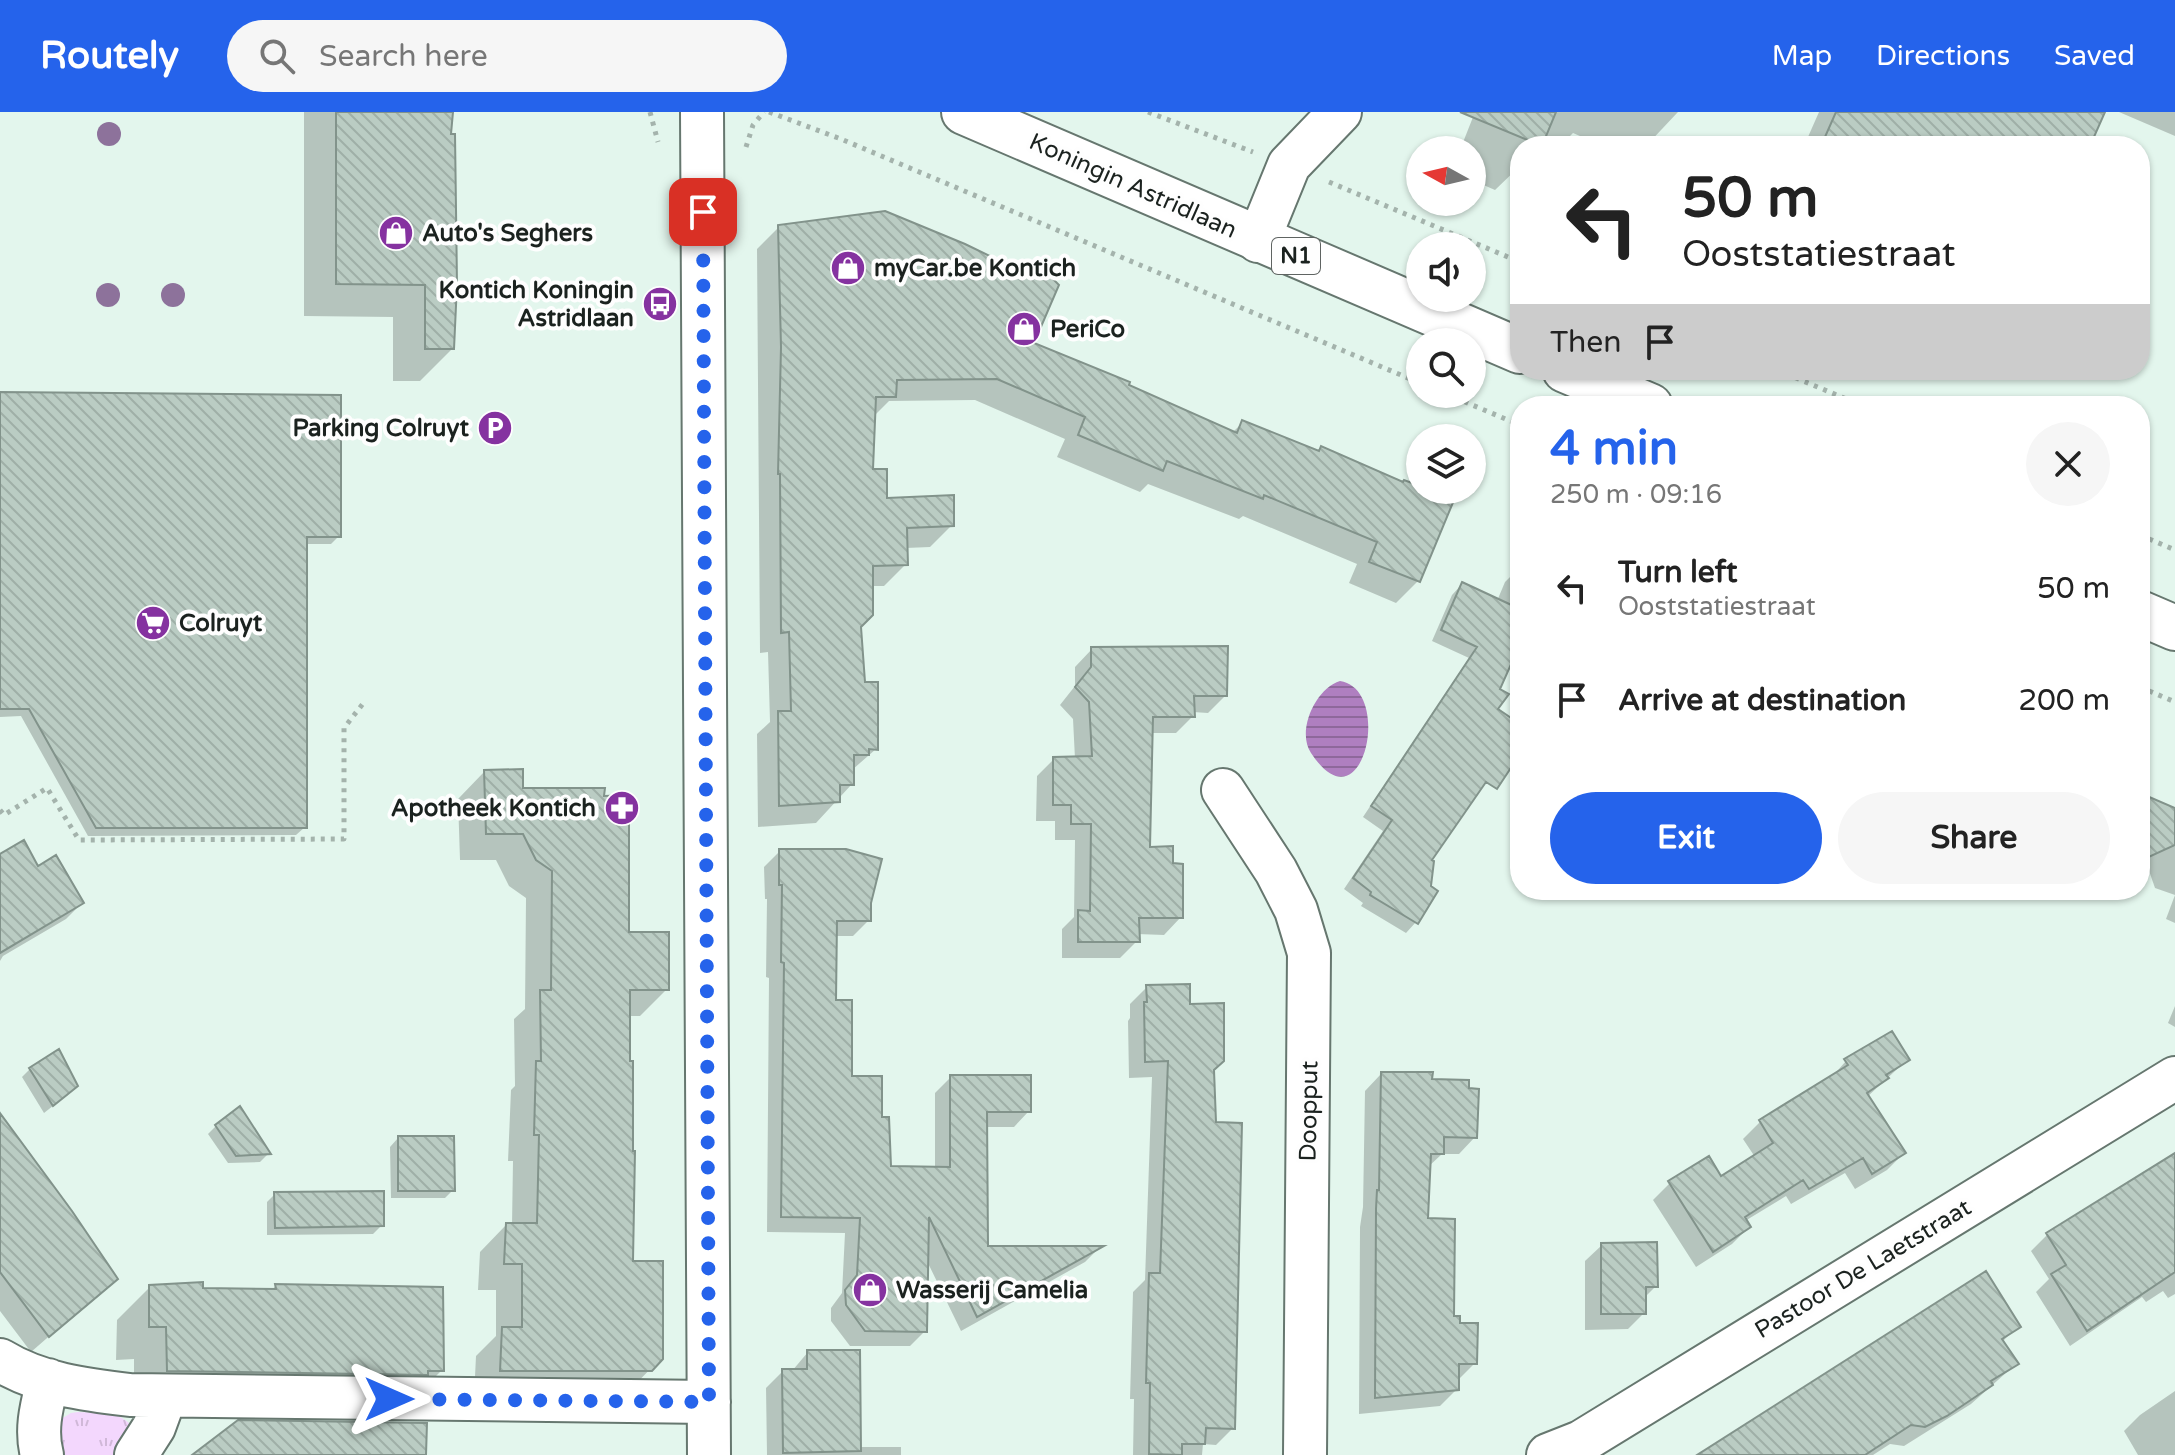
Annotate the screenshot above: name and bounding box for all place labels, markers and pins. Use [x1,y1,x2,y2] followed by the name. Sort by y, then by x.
[669,178,737,246] pin
[377,214,415,252] shop icon: Auto's Seghers
[422,219,593,248] place label: Auto's Seghers
[829,249,867,287] shop icon: myCar.be Kontich
[874,254,1076,283] place label: myCar.be Kontich
[439,276,634,333] place label: Kontich Koningin Astridlaan
[641,285,679,323] bus stop icon: Kontich Koningin Astridlaan
[1005,310,1043,348] shop icon: PeriCo
[1050,315,1125,344] place label: PeriCo
[476,409,514,447] parking icon: Parking Colruyt
[293,414,470,443] place label: Parking Colruyt
[134,604,172,642] supermarket icon: Colruyt
[179,609,263,638] place label: Colruyt
[603,789,641,827] pharmacy icon: Apotheek Kontich
[391,794,596,823] place label: Apotheek Kontich
[851,1271,889,1309] shop icon: Wasserij Camelia
[896,1276,1088,1305] place label: Wasserij Camelia

